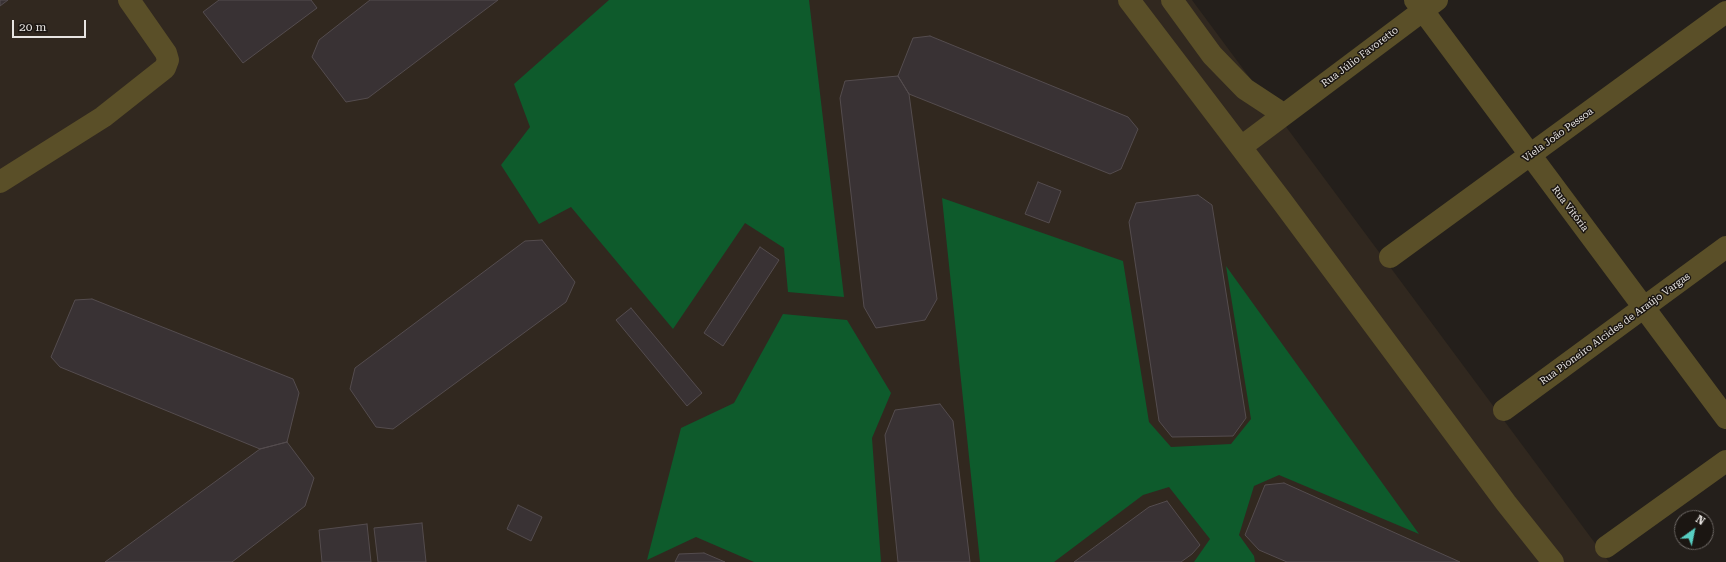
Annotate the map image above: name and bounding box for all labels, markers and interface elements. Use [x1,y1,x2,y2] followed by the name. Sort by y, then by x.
[14,12,88,38] scale bar
[19,20,46,34] text: 20 m
[1319,24,1401,90] street label: Rua Júlio Favoretto
[1520,105,1596,165] street label: Viela João Pessoa
[1549,184,1591,234] street label: Rua Vitória
[1538,270,1692,388] street label: Rua Pioneiro Alcides de Araújo Vargas
[1674,510,1714,550] north arrow
[1693,513,1707,528] text: N

